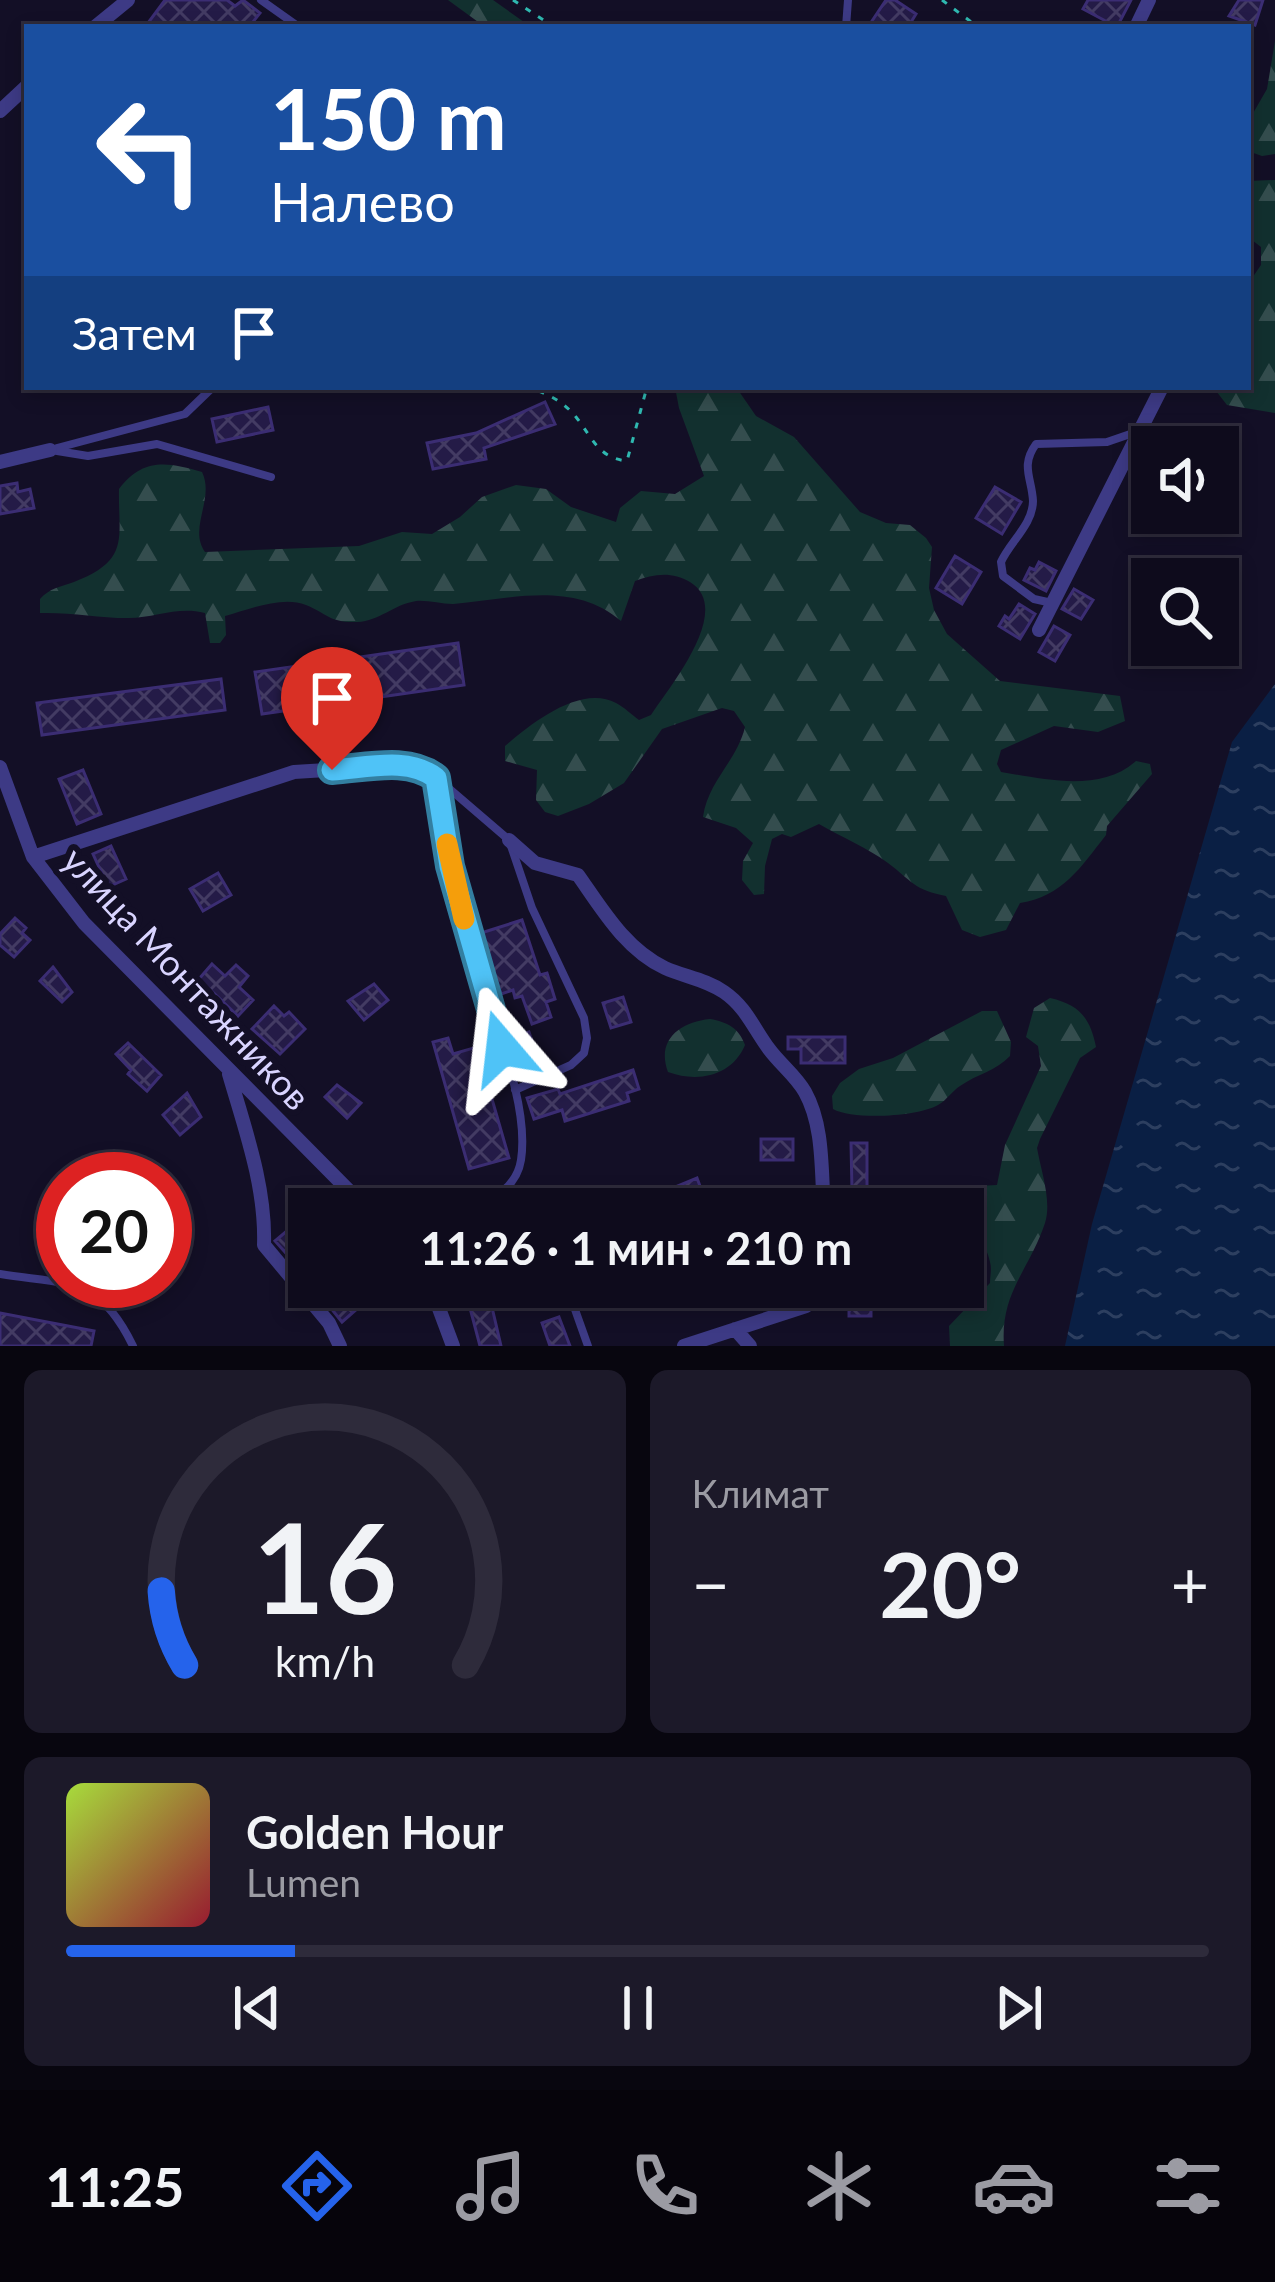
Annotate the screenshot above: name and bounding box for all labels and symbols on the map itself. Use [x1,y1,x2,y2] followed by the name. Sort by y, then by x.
[281,647,383,770] pin
[54,838,320,1118] street label: улица Монтажников
[439,985,565,1111] position arrow
[36,1152,192,1308] speed limit sign: 20

